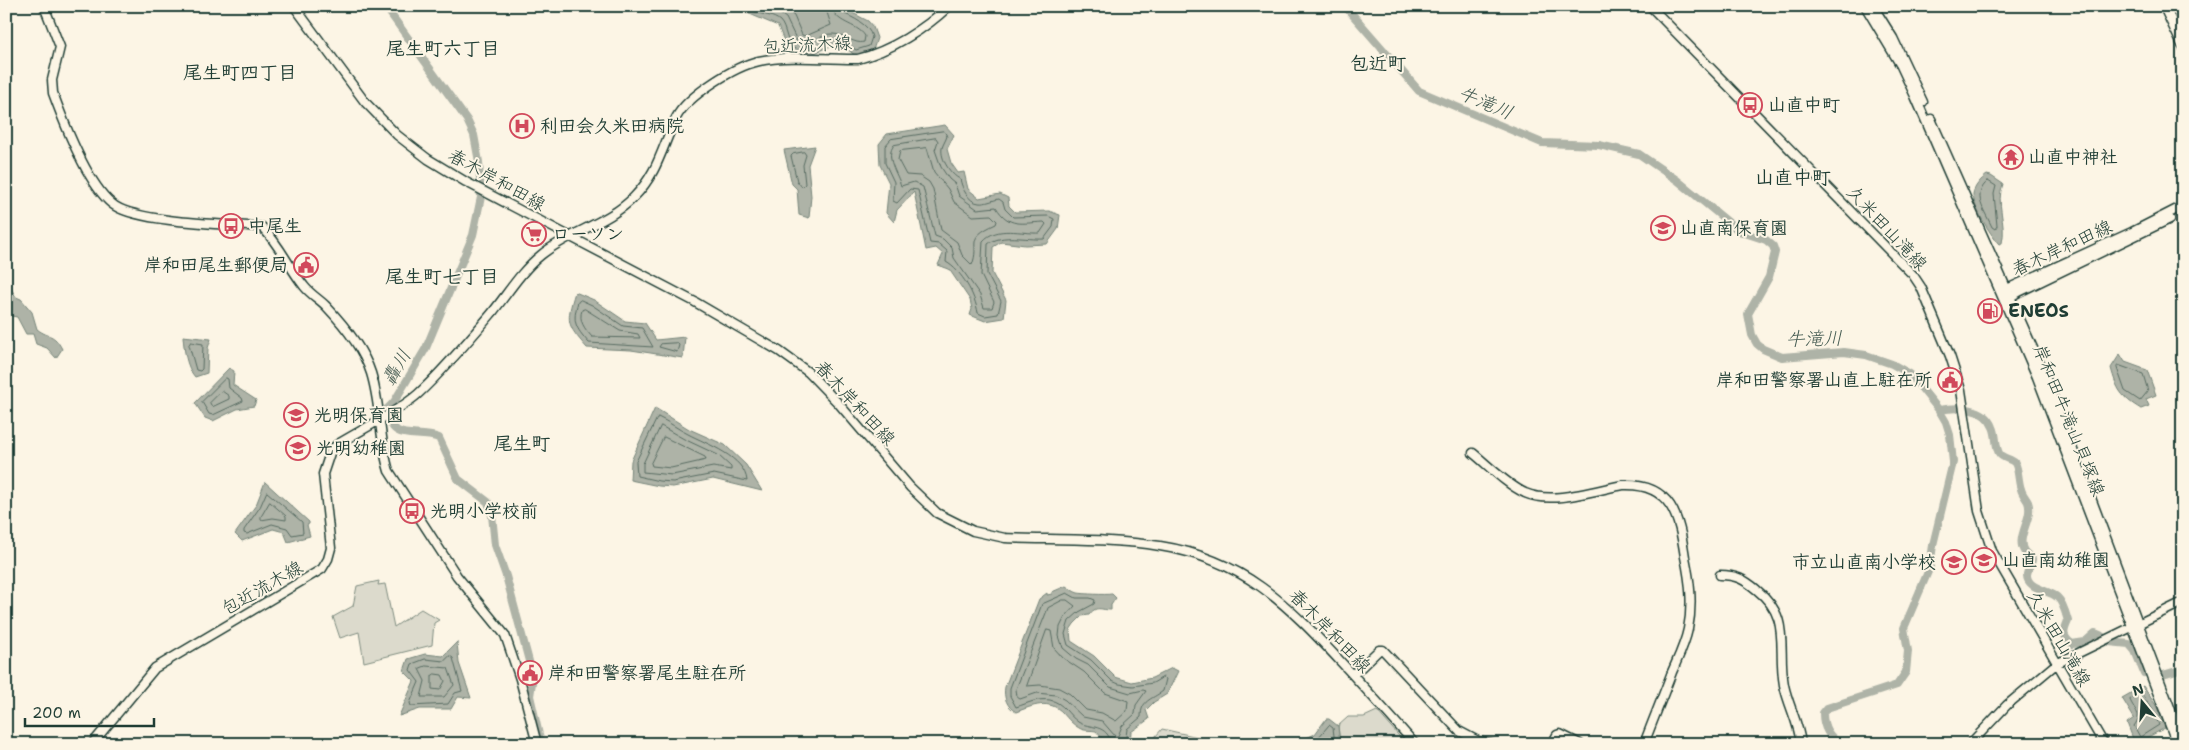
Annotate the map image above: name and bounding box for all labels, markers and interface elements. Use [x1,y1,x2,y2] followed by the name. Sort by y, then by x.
[761,31,853,59] street label: 包近流木線
[386,36,500,61] district label: 尾生町六丁目
[1349,51,1407,76] district label: 包近町
[183,60,297,85] district label: 尾生町四丁目
[1455,80,1517,125] water label: 牛滝川
[1737,92,1763,118] bus stop icon: 山直中町
[1768,93,1840,117] place label: 山直中町
[509,113,535,139] hospital icon: 利田会久米田病院
[540,114,684,138] place label: 利田会久米田病院
[444,143,550,217] street label: 春木岸和田線
[1998,144,2024,170] temple icon: 山直中神社
[2028,145,2118,169] place label: 山直中神社
[1755,165,1831,190] district label: 山直中町
[1841,180,1933,276] street label: 久米田山滝線
[218,213,244,239] bus stop icon: 中尾生
[248,214,302,238] place label: 中尾生
[2008,214,2116,282] street label: 春木岸和田線
[1650,215,1676,241] school or university icon: 山直南保育園
[1680,216,1788,240] place label: 山直南保育園
[521,221,547,247] supermarket icon: ローソン
[552,222,624,246] place label: ローソン
[293,252,319,278] public building icon: 岸和田尾生郵便局
[144,253,288,277] place label: 岸和田尾生郵便局
[385,264,499,289] district label: 尾生町七丁目
[1977,298,2003,324] fuel station icon: ENEOS
[2008,299,2069,323] place label: ENEOS
[1785,326,1843,351] water label: 牛滝川
[2028,340,2110,500] street label: 岸和田牛滝山貝塚線
[376,345,417,390] water label: 轟川
[809,355,901,451] street label: 春木岸和田線
[1937,367,1963,393] public building icon: 岸和田警察署山直上駐在所
[1716,368,1932,392] place label: 岸和田警察署山直上駐在所
[283,402,309,428] school or university icon: 光明保育園
[314,403,404,427] place label: 光明保育園
[493,431,551,456] district label: 尾生町
[285,435,311,461] school or university icon: 光明幼稚園
[316,436,406,460] place label: 光明幼稚園
[399,498,425,524] bus stop icon: 光明小学校前
[430,499,538,523] place label: 光明小学校前
[1971,547,1997,573] school or university icon: 山直南幼稚園
[2002,548,2110,572] place label: 山直南幼稚園
[1941,549,1967,575] school or university icon: 市立山直南小学校
[1792,550,1936,574] place label: 市立山直南小学校
[217,555,307,621] street label: 包近流木線
[1284,584,1376,678] street label: 春木岸和田線
[2022,585,2096,691] street label: 久米田山滝線
[517,660,543,686] public building icon: 岸和田警察署尾生駐在所
[548,661,746,685] place label: 岸和田警察署尾生駐在所
[2116,678,2166,728] north arrow
[2130,679,2146,700] text: N
[25,695,154,727] scale bar
[32,703,81,723] text: 200 m

